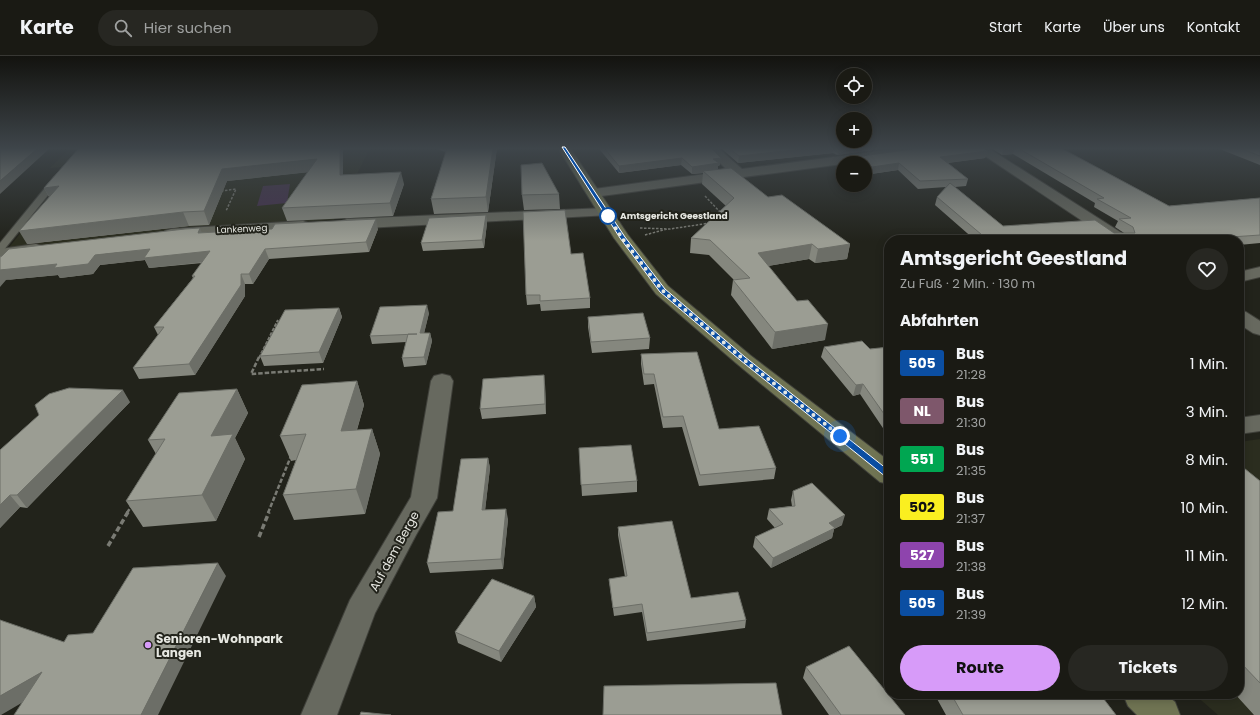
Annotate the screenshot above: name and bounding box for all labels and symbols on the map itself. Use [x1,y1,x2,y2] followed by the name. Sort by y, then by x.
[599,207,617,225] marker: Amtsgericht Geestland
[620,210,728,222] place label: Amtsgericht Geestland
[216,222,268,236] street label: Lankenweg
[830,426,850,446] your location
[365,508,423,594] street label: Auf dem Berge
[156,630,283,661] place label: Senioren-Wohnpark Langen
[143,640,153,650] marker: Senioren-Wohnpark Langen

